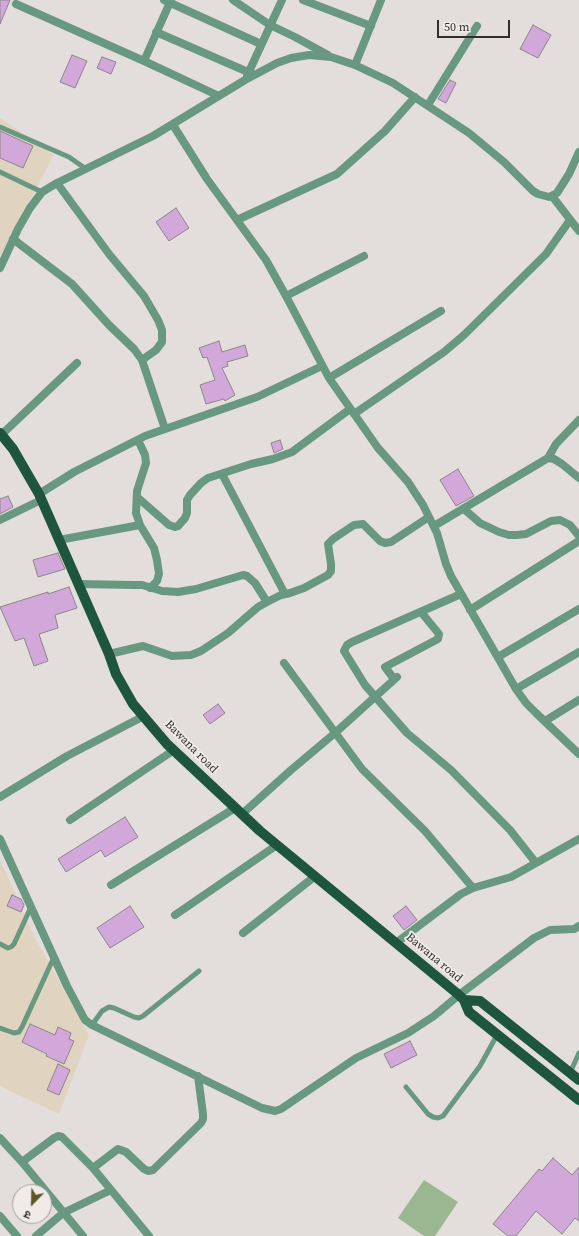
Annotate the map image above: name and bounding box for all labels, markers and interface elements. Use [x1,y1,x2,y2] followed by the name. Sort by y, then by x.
[439,12,512,38] scale bar
[444,19,470,35] text: 50 m
[161,717,221,777] street label: Bawana road
[403,930,465,986] street label: Bawana road
[12,1184,52,1224] north arrow
[22,1206,33,1223] text: उ

